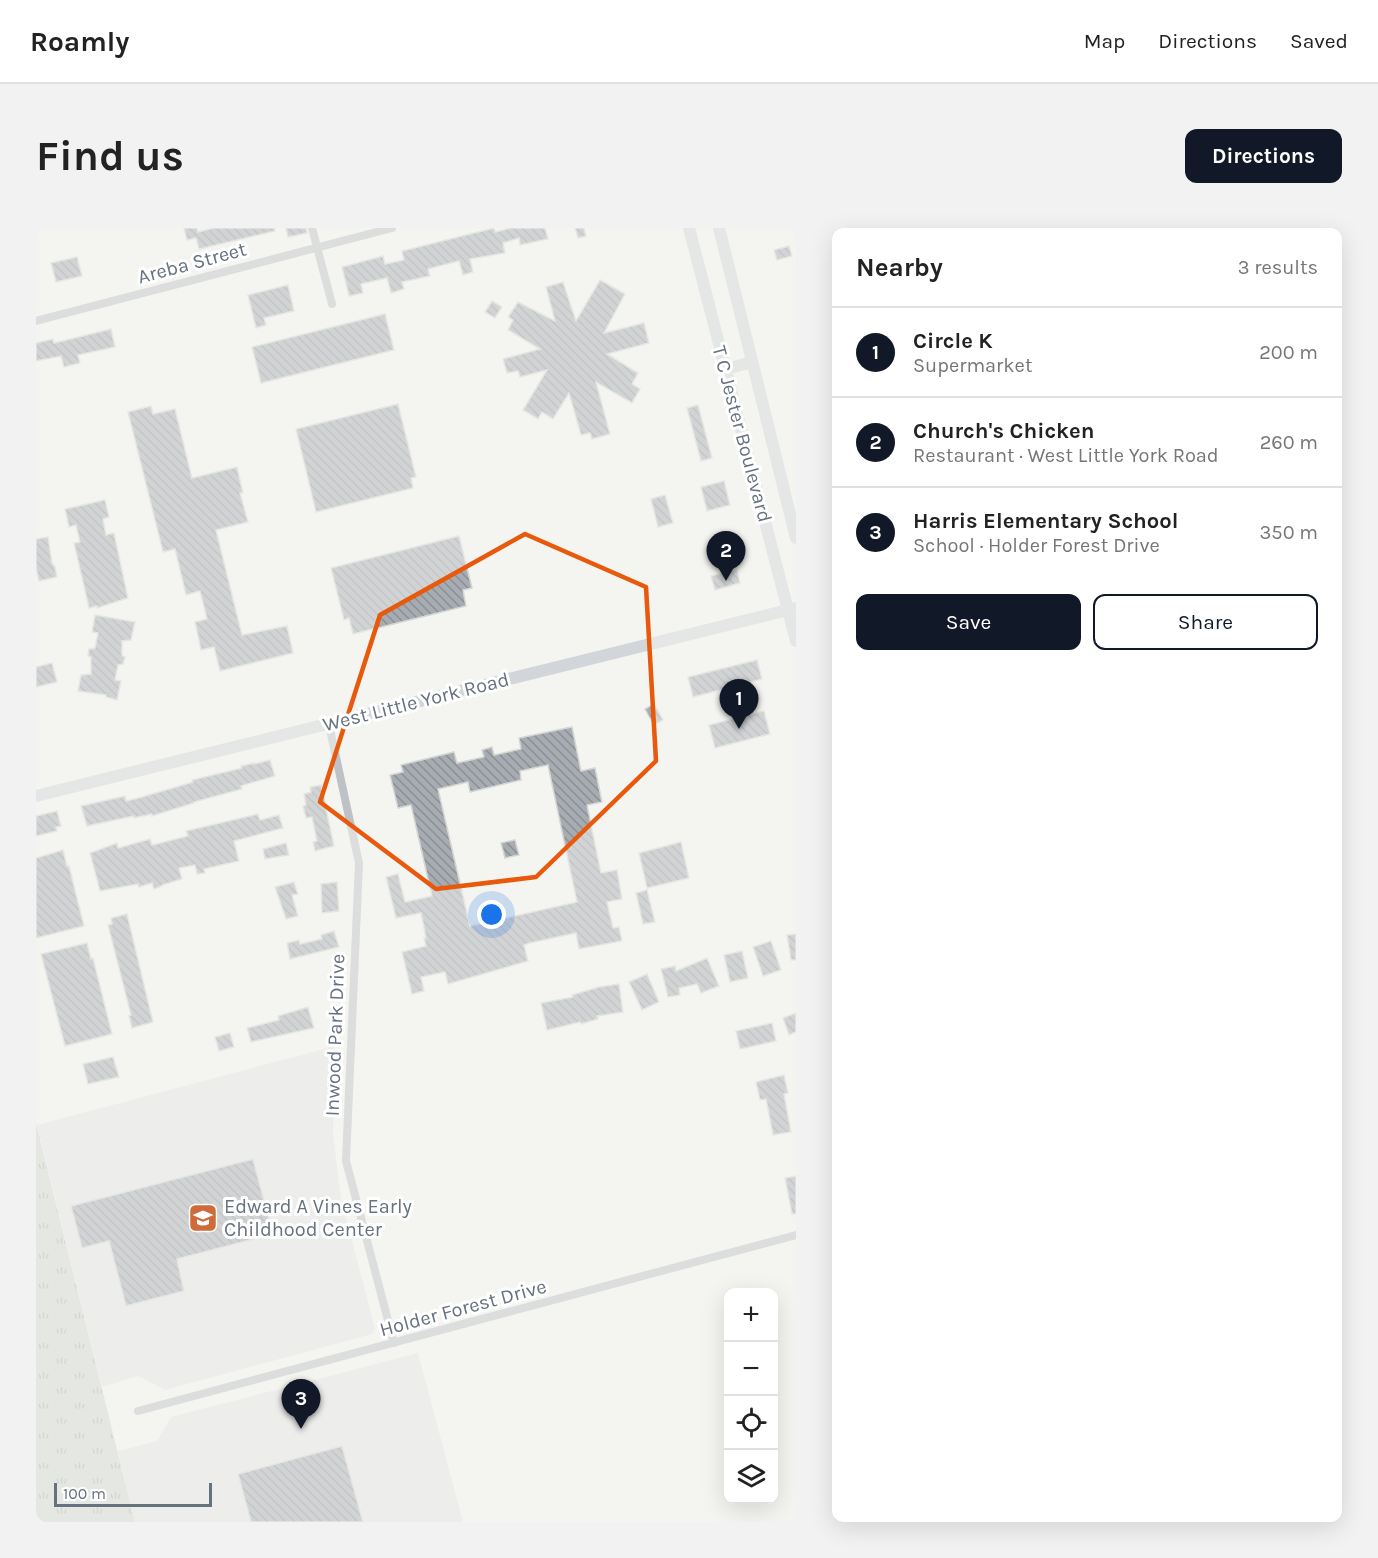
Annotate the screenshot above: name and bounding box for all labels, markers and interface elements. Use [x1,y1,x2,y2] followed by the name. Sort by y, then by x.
[30,25,129,58] text: Roamly
[1084,29,1125,53] text: Map
[1158,29,1257,53] text: Directions
[1290,29,1348,53] text: Saved
[1185,129,1342,183] button: Directions
[36,131,184,181] text: Find us
[135,237,249,289] street label: Areba Street
[856,252,943,283] text: Nearby
[1238,256,1318,279] text: 3 results
[913,328,993,354] text: Circle K
[872,341,879,364] text: 1
[1259,341,1318,364] text: 200 m
[707,343,777,525] street label: T C Jester Boulevard
[913,354,1032,377] text: Supermarket
[913,418,1094,444] text: Church's Chicken
[869,431,882,454] text: 2
[1260,431,1318,454] text: 260 m
[913,444,1219,467] text: Restaurant · West Little York Road
[913,508,1178,534] text: Harris Elementary School
[869,521,882,544] text: 3
[1260,521,1318,544] text: 350 m
[706,532,746,581] pin: 2
[913,534,1160,557] text: School · Holder Forest Drive
[856,594,1081,650] button: Save
[1093,594,1318,650] button: Share
[320,668,512,736] street label: West Little York Road
[720,680,758,729] pin: 1
[477,900,506,929] your location
[321,953,349,1117] street label: Inwood Park Drive
[224,1195,412,1241] place label: Edward A Vines Early Childhood Center
[187,1202,219,1234] school or university icon: Edward A Vines Early Childhood Center
[377,1275,549,1341] street label: Holder Forest Drive
[724,1288,778,1504] map controls
[724,1288,778,1342] button: +
[724,1342,778,1396] button: −
[282,1380,320,1429] pin: 3
[724,1396,778,1450] button: locate
[724,1450,778,1504] button: layers
[54,1480,212,1508] scale bar
[63,1484,106,1503] text: 100 m

